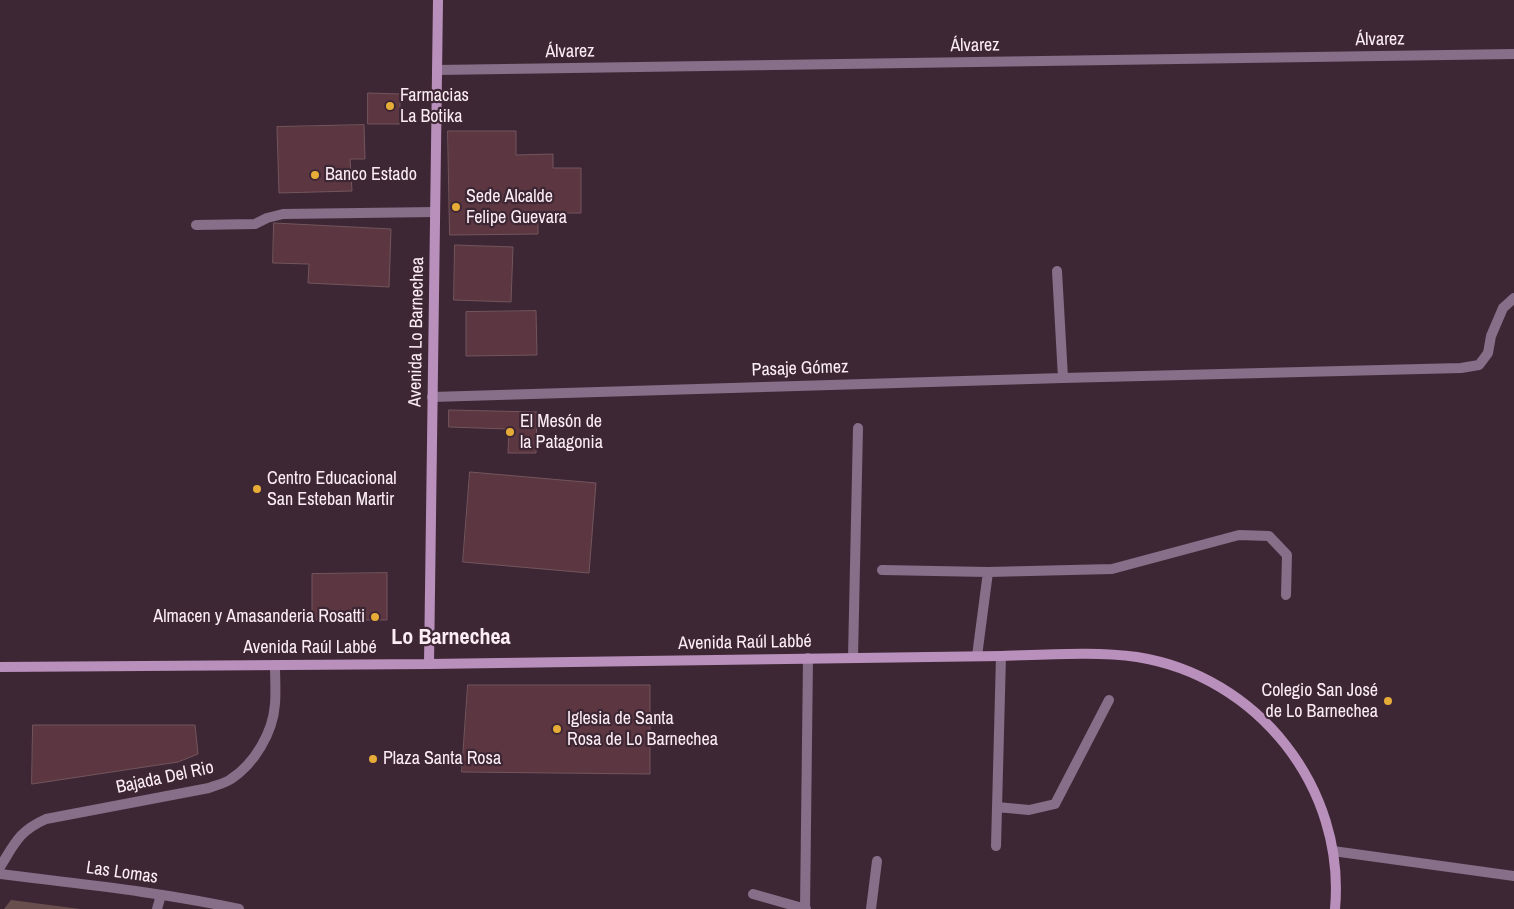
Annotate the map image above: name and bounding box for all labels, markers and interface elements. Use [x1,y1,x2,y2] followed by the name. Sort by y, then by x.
[1355,29,1405,51] street label: Álvarez
[950,35,1000,57] street label: Álvarez
[545,41,595,63] street label: Álvarez
[400,85,469,128] place label: Farmacias La Botika
[384,100,396,112] marker: Farmacias La Botika
[325,164,417,186] place label: Banco Estado
[309,169,321,181] marker: Banco Estado
[466,186,567,228] place label: Sede Alcalde Felipe Guevara
[450,201,462,213] marker: Sede Alcalde Felipe Guevara
[405,257,429,407] street label: Avenida Lo Barnechea
[751,357,849,381] street label: Pasaje Gómez
[520,411,603,454] place label: El Mesón de la Patagonia
[504,426,516,438] marker: El Mesón de la Patagonia
[267,468,397,510] place label: Centro Educacional San Esteban Martir
[251,483,263,495] marker: Centro Educacional San Esteban Martir
[153,606,365,628] place label: Almacen y Amasanderia Rosatti
[369,611,381,623] marker: Almacen y Amasanderia Rosatti
[391,625,511,651] district label: Lo Barnechea
[678,631,812,655] street label: Avenida Raúl Labbé
[243,637,377,659] street label: Avenida Raúl Labbé
[1261,680,1378,722] place label: Colegio San José de Lo Barnechea
[1382,695,1394,707] marker: Colegio San José de Lo Barnechea
[567,708,718,751] place label: Iglesia de Santa Rosa de Lo Barnechea
[551,723,563,735] marker: Iglesia de Santa Rosa de Lo Barnechea
[383,748,501,770] place label: Plaza Santa Rosa
[367,753,379,765] marker: Plaza Santa Rosa
[114,757,216,799] street label: Bajada Del Rio
[85,857,159,889] street label: Las Lomas

